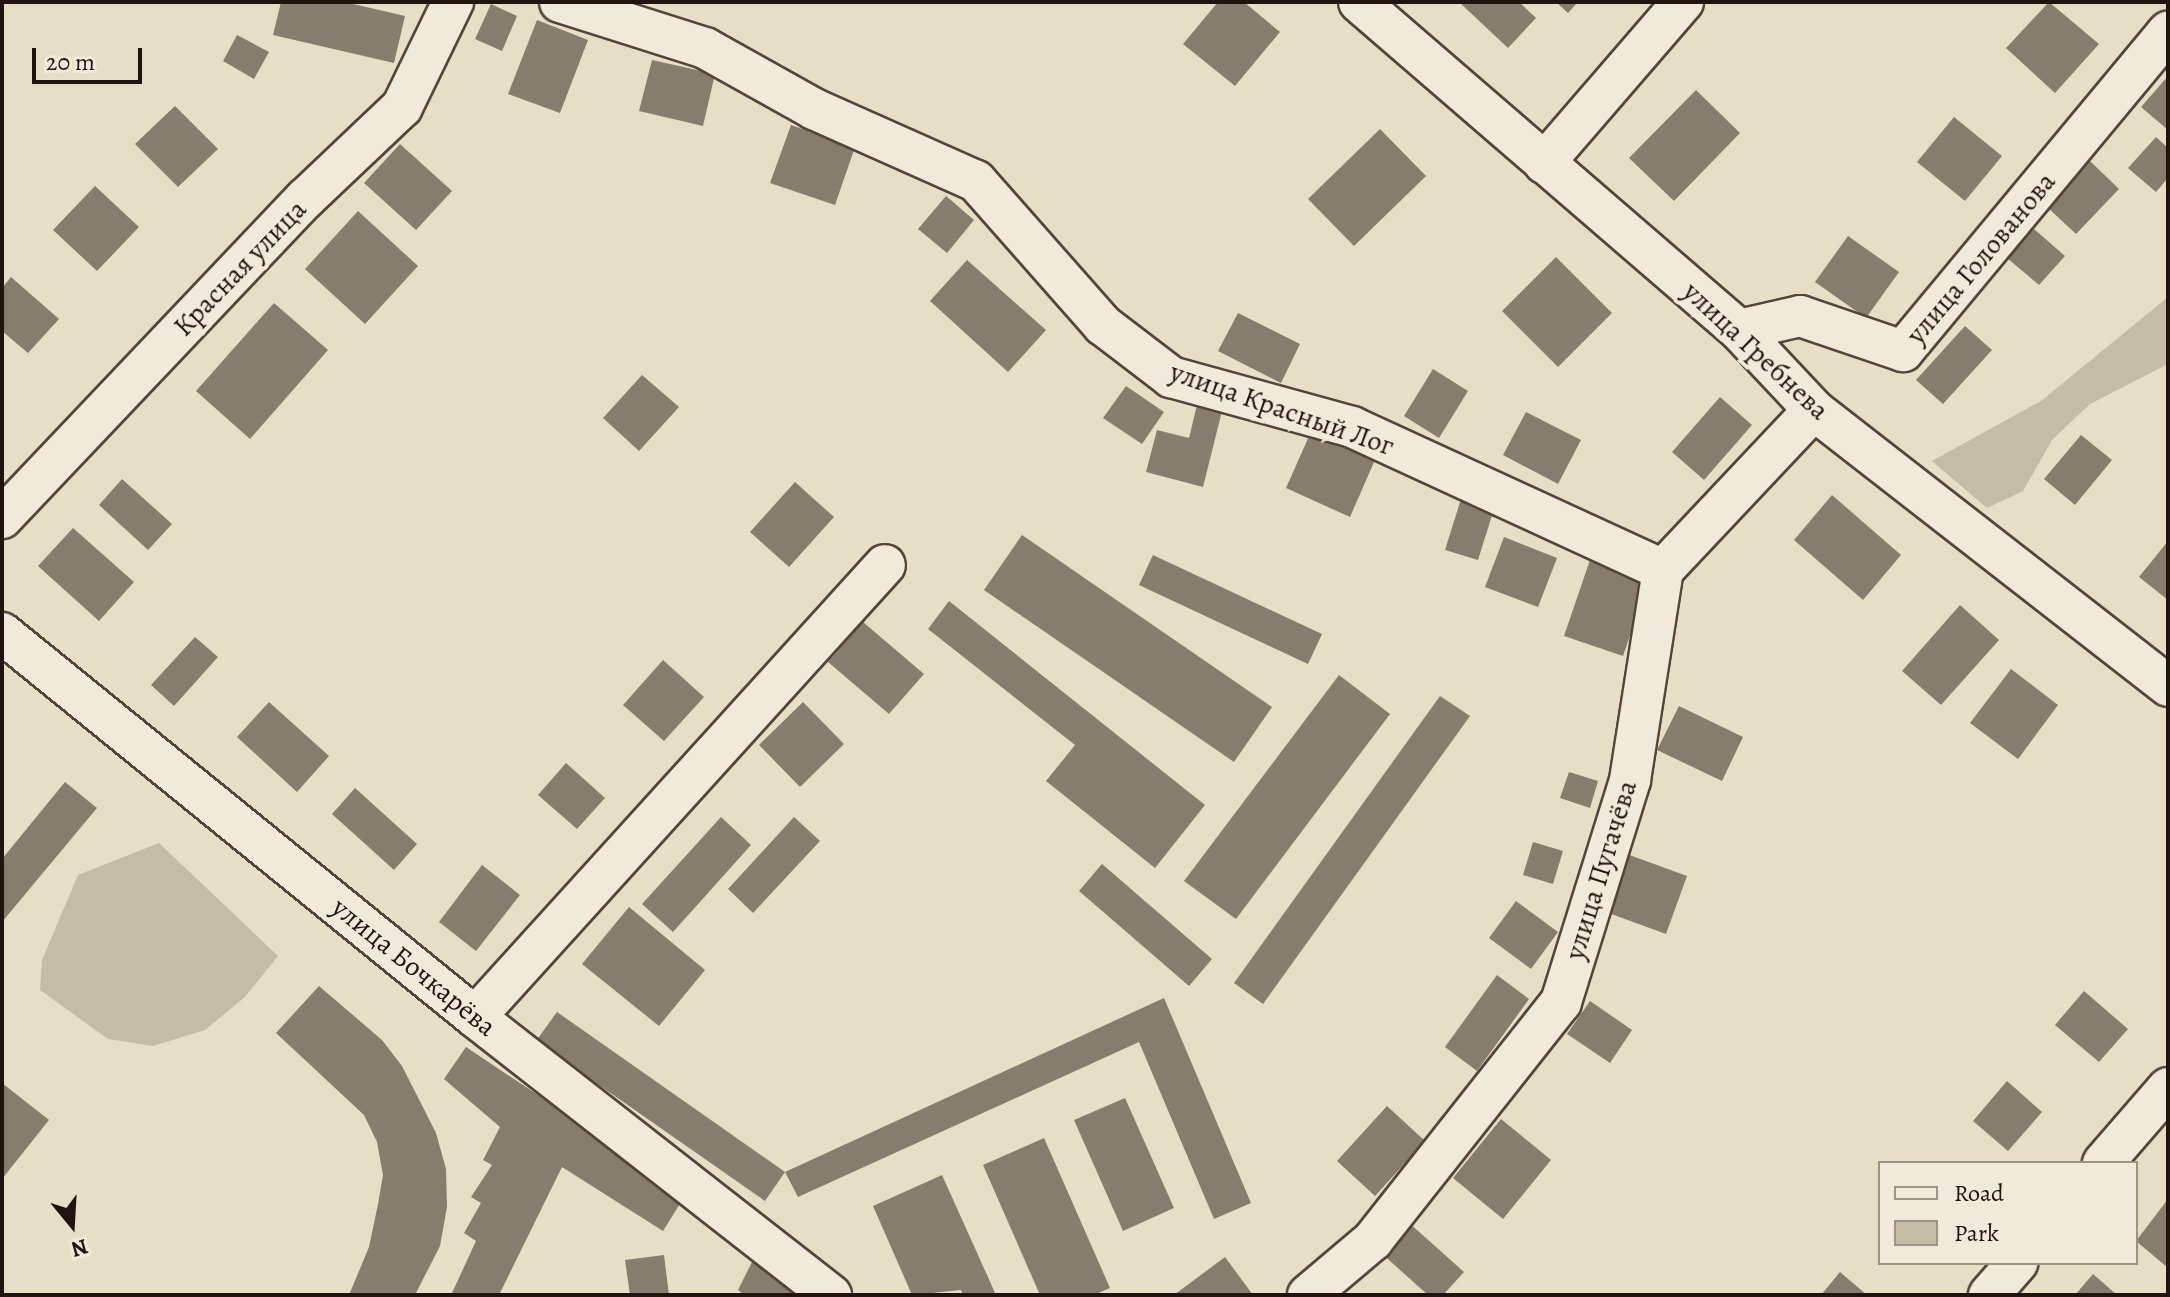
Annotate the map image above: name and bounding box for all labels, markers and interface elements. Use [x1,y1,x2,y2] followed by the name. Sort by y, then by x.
[36,32,146,82] scale bar
[46,46,95,78] text: 20 m
[1899,165,2063,351] street label: улица Голованова
[167,193,313,343] street label: Красная улица
[1676,275,1836,427] street label: улица Гребнева
[1166,355,1398,463] street label: улица Красный Лог
[1558,776,1644,964] street label: улица Пугачёва
[325,890,503,1044] street label: улица Бочкарёва
[1878,1161,2138,1265] legend
[1954,1177,2004,1209] text: Road
[32,1185,112,1265] north arrow
[1954,1217,1999,1249] text: Park
[67,1231,92,1265] text: N

